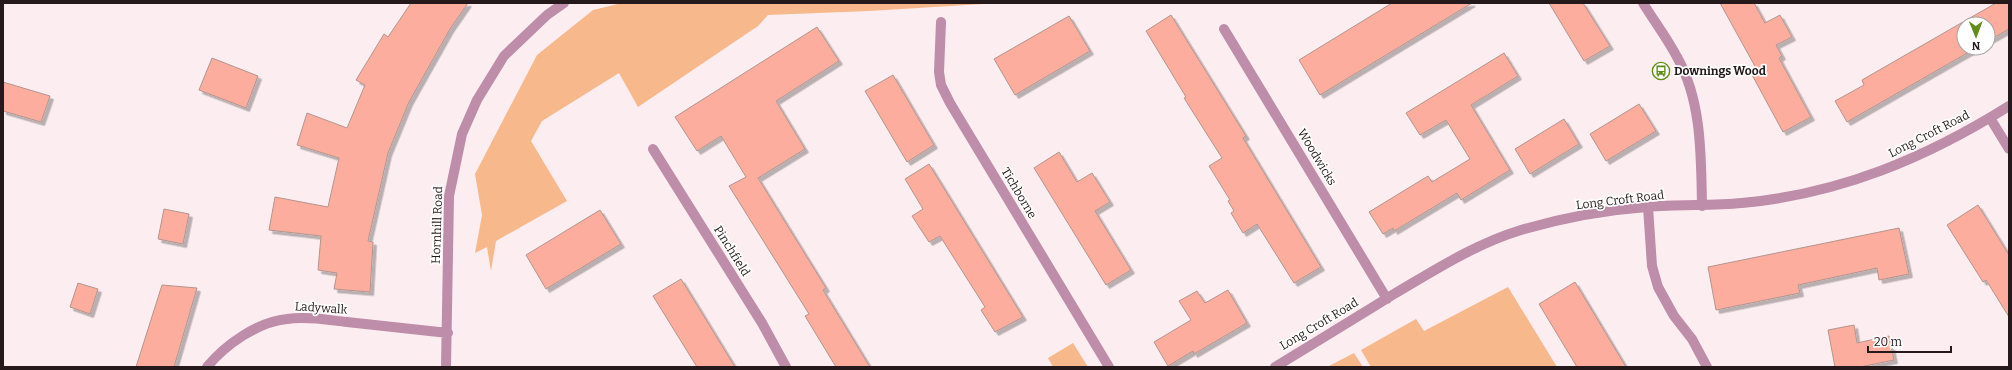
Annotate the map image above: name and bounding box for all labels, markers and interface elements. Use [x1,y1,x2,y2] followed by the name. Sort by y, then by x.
[1956,16,1996,56] north arrow
[1971,39,1981,52] text: N
[1651,61,1671,81] bus stop icon: Downings Wood
[1674,64,1767,78] place label: Downings Wood
[1886,108,1972,160] street label: Long Croft Road
[1295,126,1339,188] street label: Woodwicks
[998,165,1040,221] street label: Tichborne
[429,186,445,264] street label: Hornhill Road
[1575,188,1665,212] street label: Long Croft Road
[711,223,753,279] street label: Pinchfield
[1277,295,1361,353] street label: Long Croft Road
[294,299,348,317] street label: Ladywalk
[1868,328,1951,354] scale bar
[1874,335,1903,349] text: 20 m

